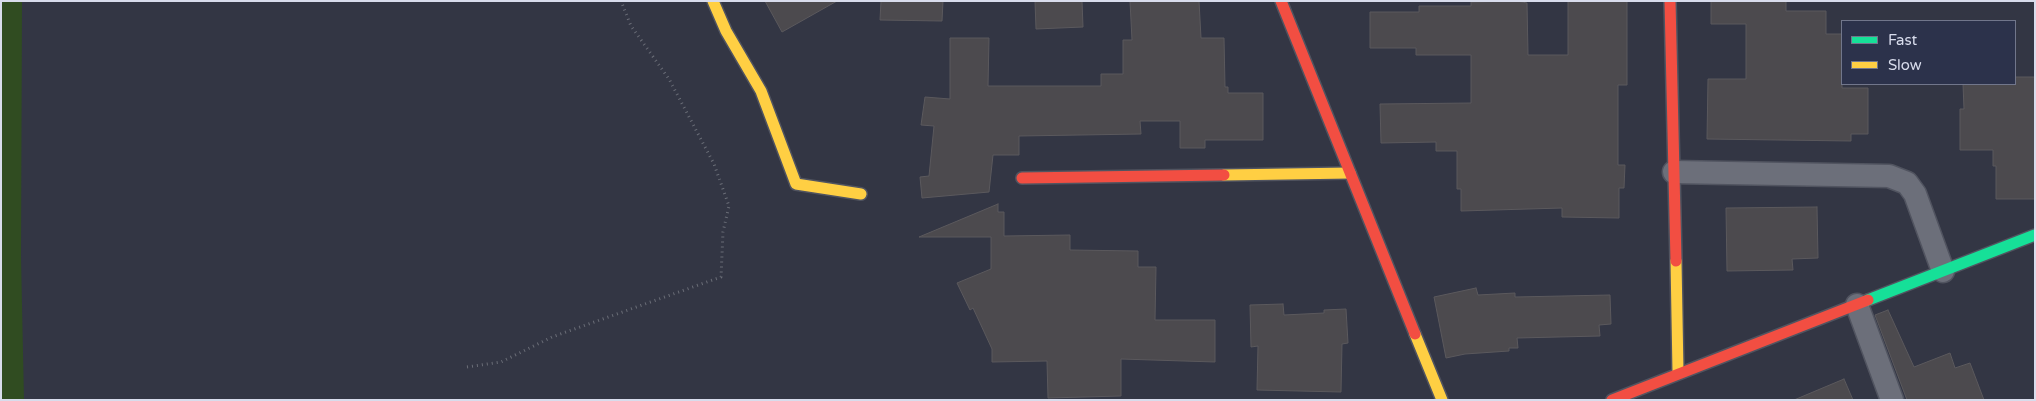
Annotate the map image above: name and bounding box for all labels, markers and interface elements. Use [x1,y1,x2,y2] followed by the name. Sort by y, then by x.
[1841,20,2016,85] legend
[1888,31,1917,49] text: Fast
[1888,56,1922,74] text: Slow

